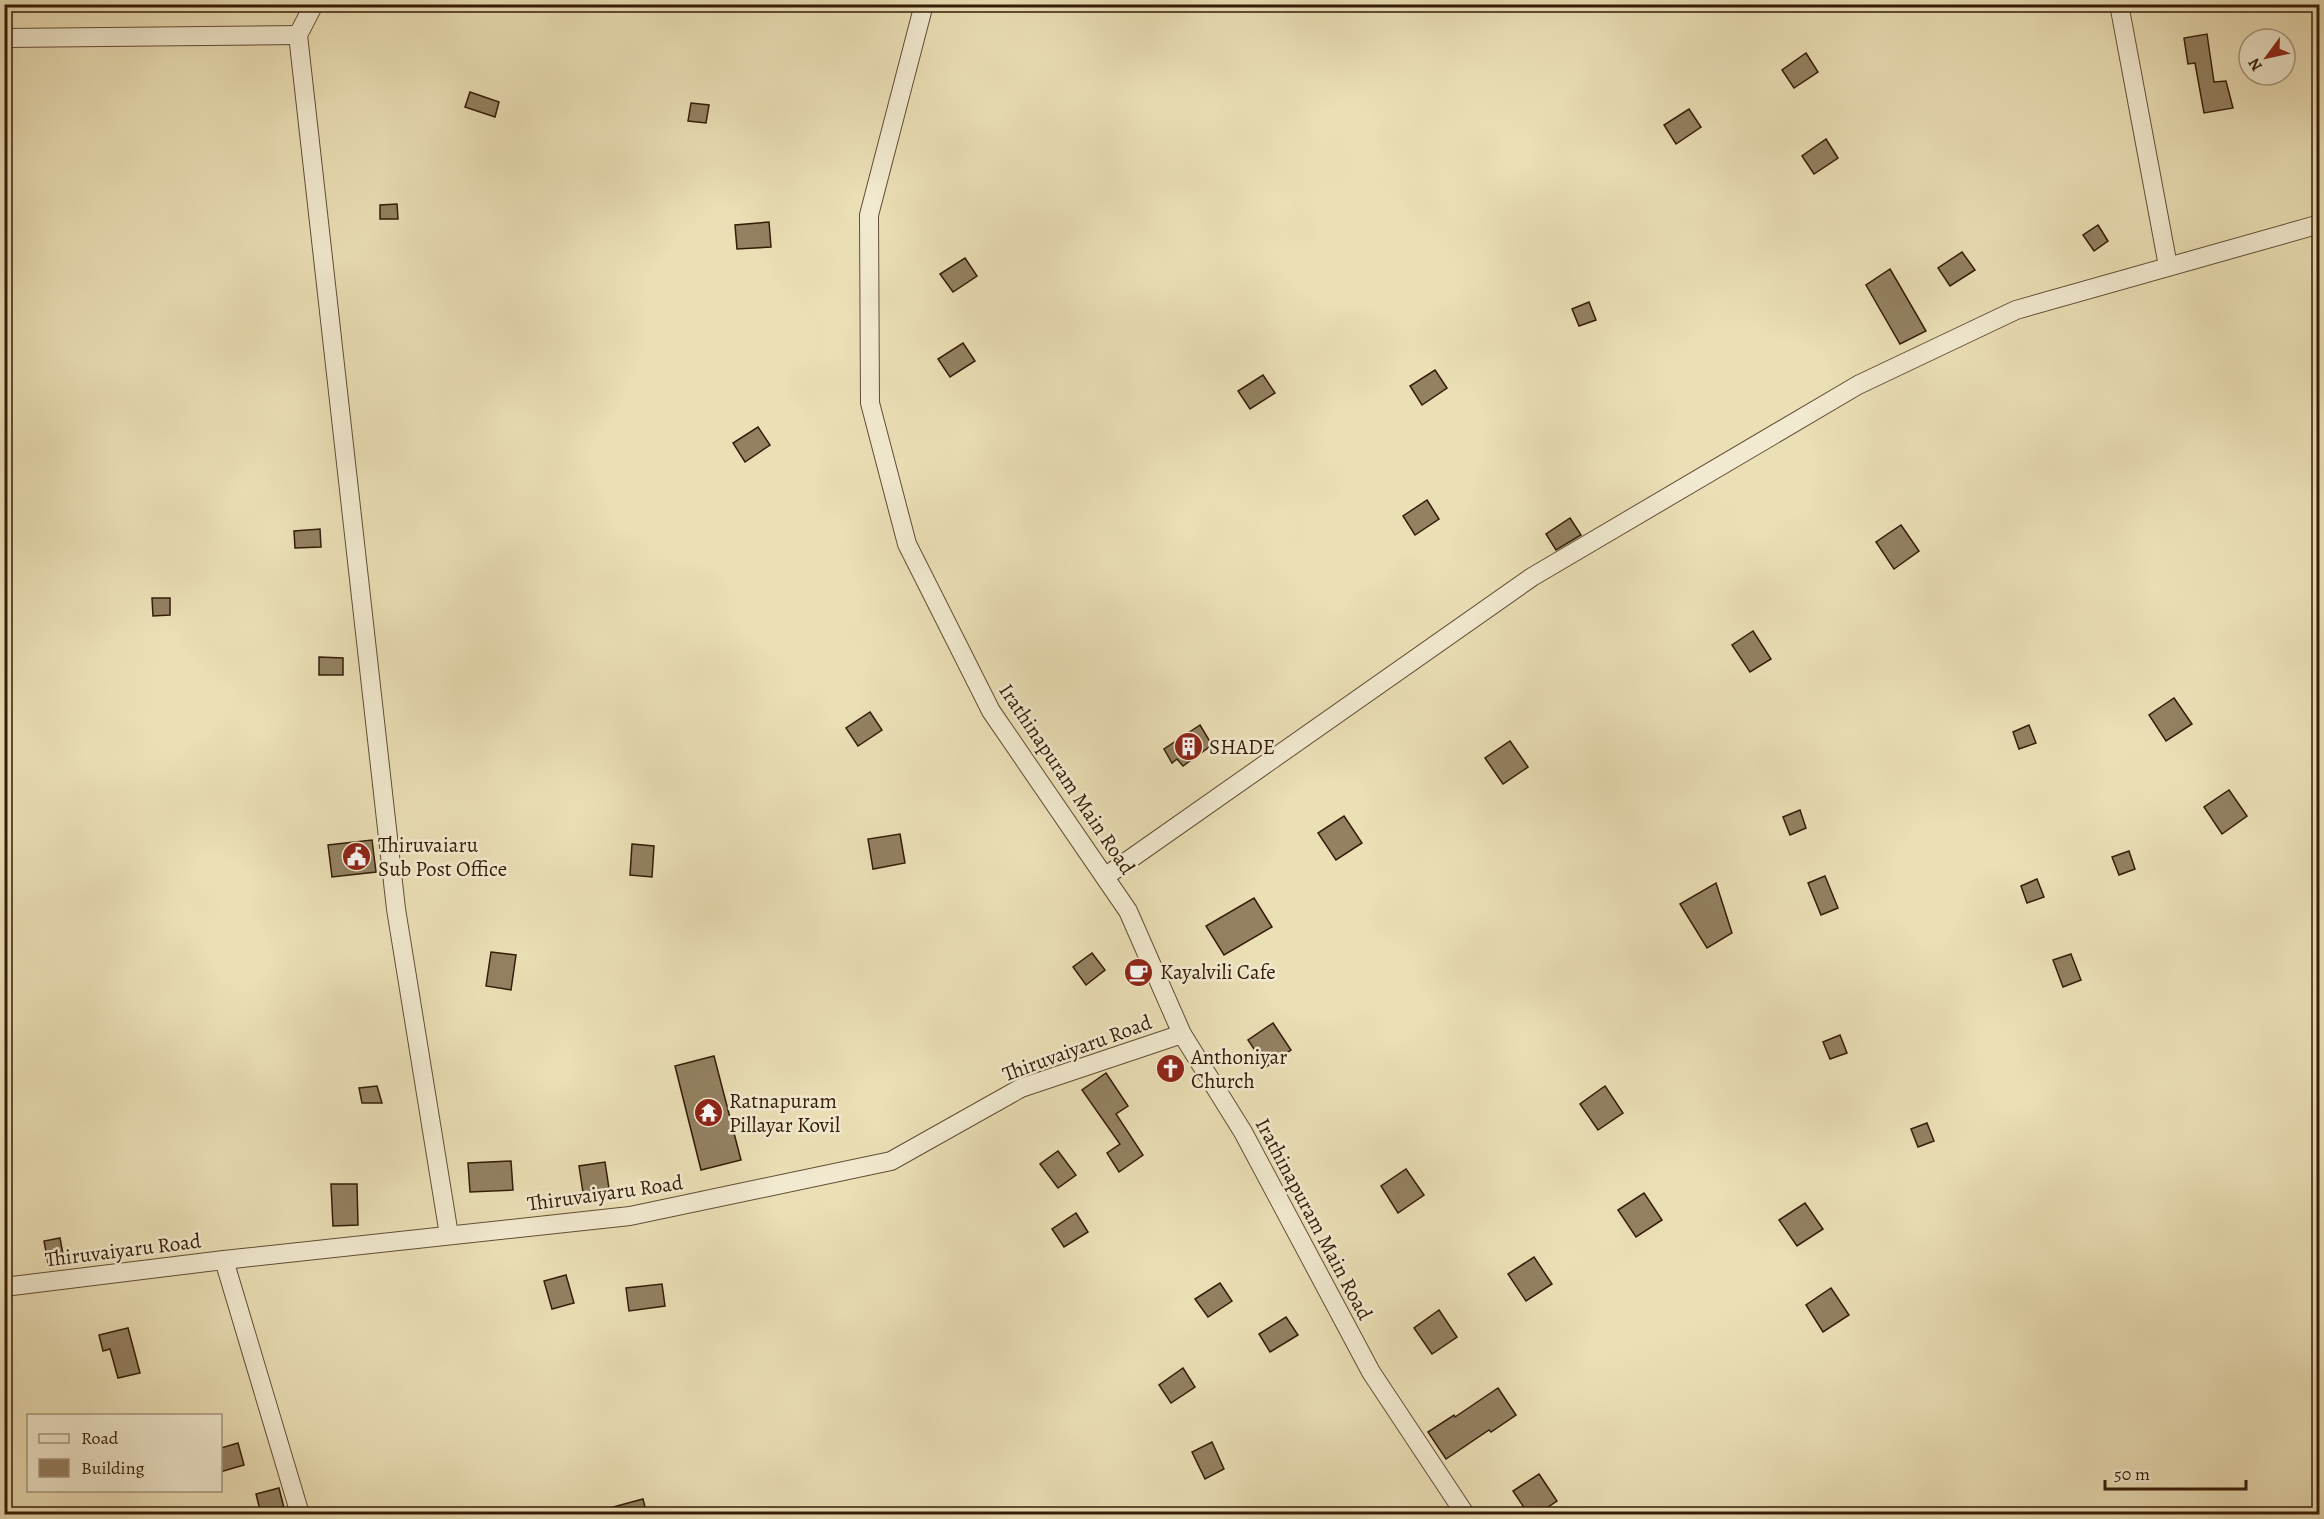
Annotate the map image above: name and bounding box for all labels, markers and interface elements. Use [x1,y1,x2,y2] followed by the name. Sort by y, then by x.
[2237,27,2297,87] north arrow
[2243,53,2268,76] text: N
[993,678,1142,881] street label: Irathinapuram Main Road
[1172,731,1204,763] building icon: SHADE
[1209,733,1275,761] place label: SHADE
[378,831,507,883] place label: Thiruvaiaru Sub Post Office
[341,841,373,873] public building icon: Thiruvaiaru Sub Post Office
[1123,956,1155,988] cafe icon: Kayalvili Cafe
[1160,958,1276,986] place label: Kayalvili Cafe
[998,1008,1156,1088] street label: Thiruvaiyaru Road
[1190,1043,1287,1095] place label: Anthoniyar Church
[1154,1053,1186,1085] church icon: Anthoniyar Church
[729,1087,840,1139] place label: Ratnapuram Pillayar Kovil
[692,1097,724,1129] temple icon: Ratnapuram Pillayar Kovil
[1249,1113,1379,1325] street label: Irathinapuram Main Road
[525,1168,685,1218] street label: Thiruvaiyaru Road
[43,1226,203,1273] street label: Thiruvaiyaru Road
[27,1414,222,1492] legend
[81,1426,119,1450] text: Road
[2105,1453,2246,1491] scale bar
[81,1456,145,1480] text: Building
[2114,1462,2150,1486] text: 50 m

